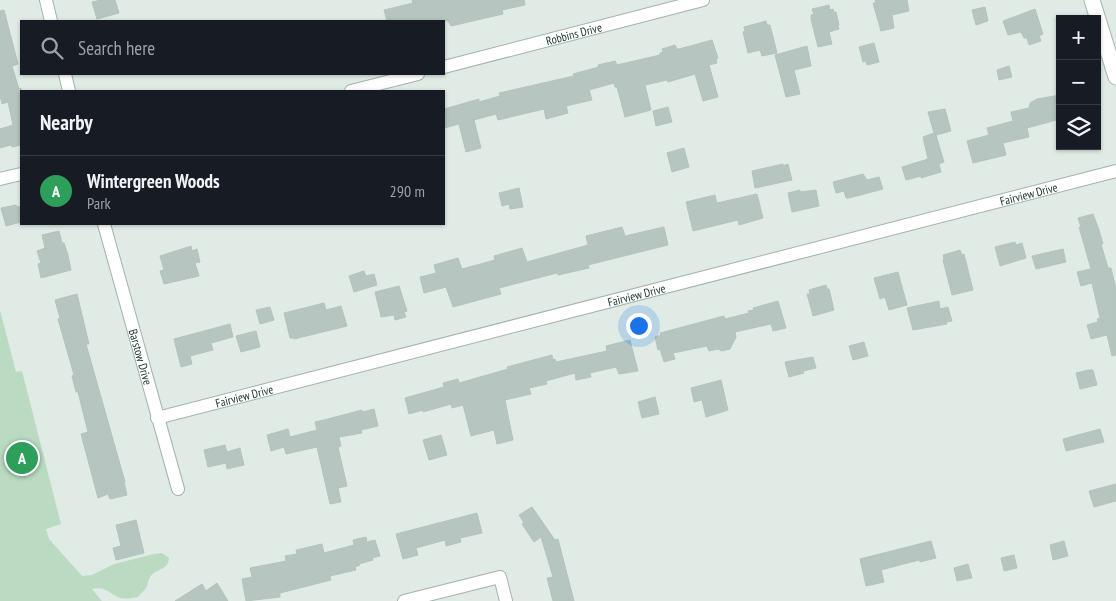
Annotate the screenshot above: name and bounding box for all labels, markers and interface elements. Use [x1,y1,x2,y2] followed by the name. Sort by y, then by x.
[1056,15,1101,150] map controls
[1056,15,1101,60] button: +
[544,19,603,48] street label: Robbins Drive
[20,20,445,75] search box
[38,34,66,62] icon: search
[78,36,155,60] text: Search here
[1056,60,1101,105] button: −
[1056,105,1101,150] button: layers
[40,109,93,136] text: Nearby
[87,169,220,193] text: Wintergreen Woods
[998,179,1059,208] street label: Fairview Drive
[52,181,60,201] text: A
[390,181,425,201] text: 290 m
[87,193,111,213] text: Park
[606,280,667,309] street label: Fairview Drive
[626,313,652,339] your location
[126,327,156,387] street label: Barstow Drive
[214,381,275,410] street label: Fairview Drive
[6,439,38,477] pin: A

